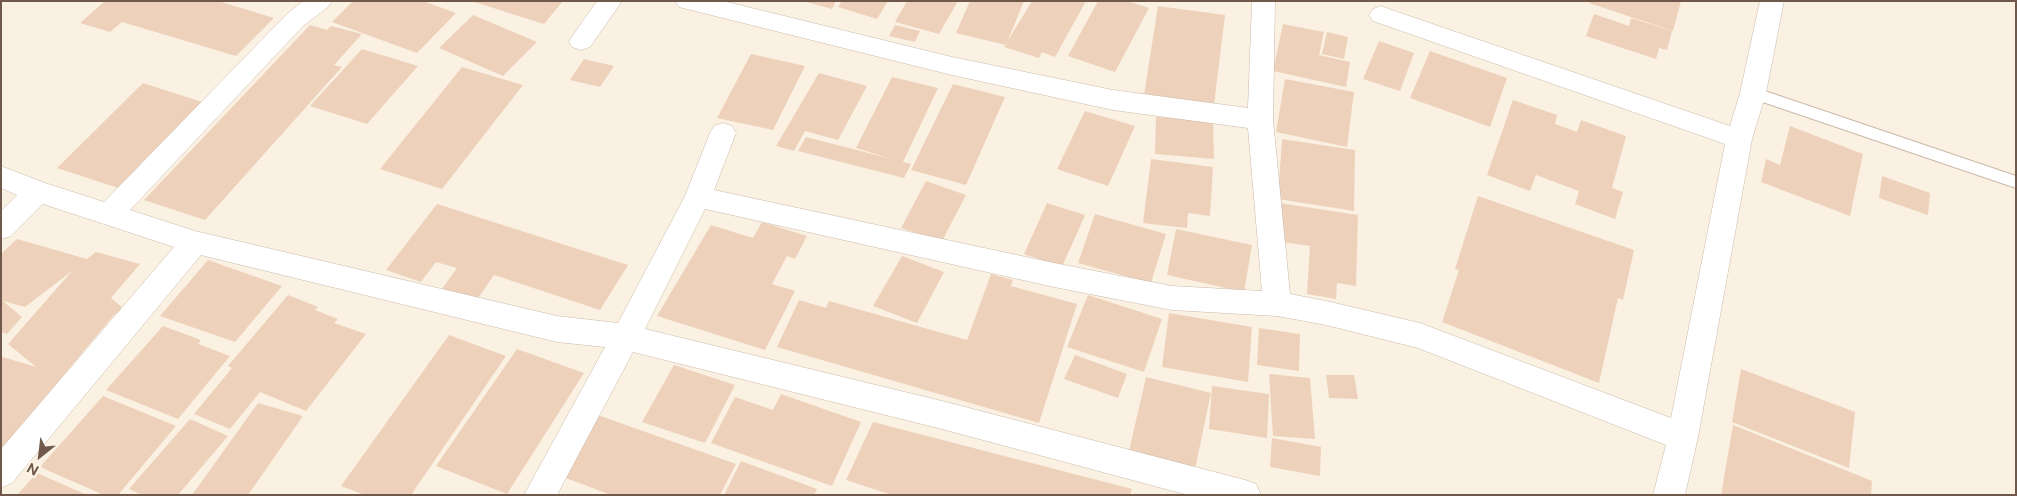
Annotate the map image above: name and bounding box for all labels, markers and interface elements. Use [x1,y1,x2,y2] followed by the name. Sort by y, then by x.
[15,431,65,481] north arrow
[24,459,41,479] text: N

